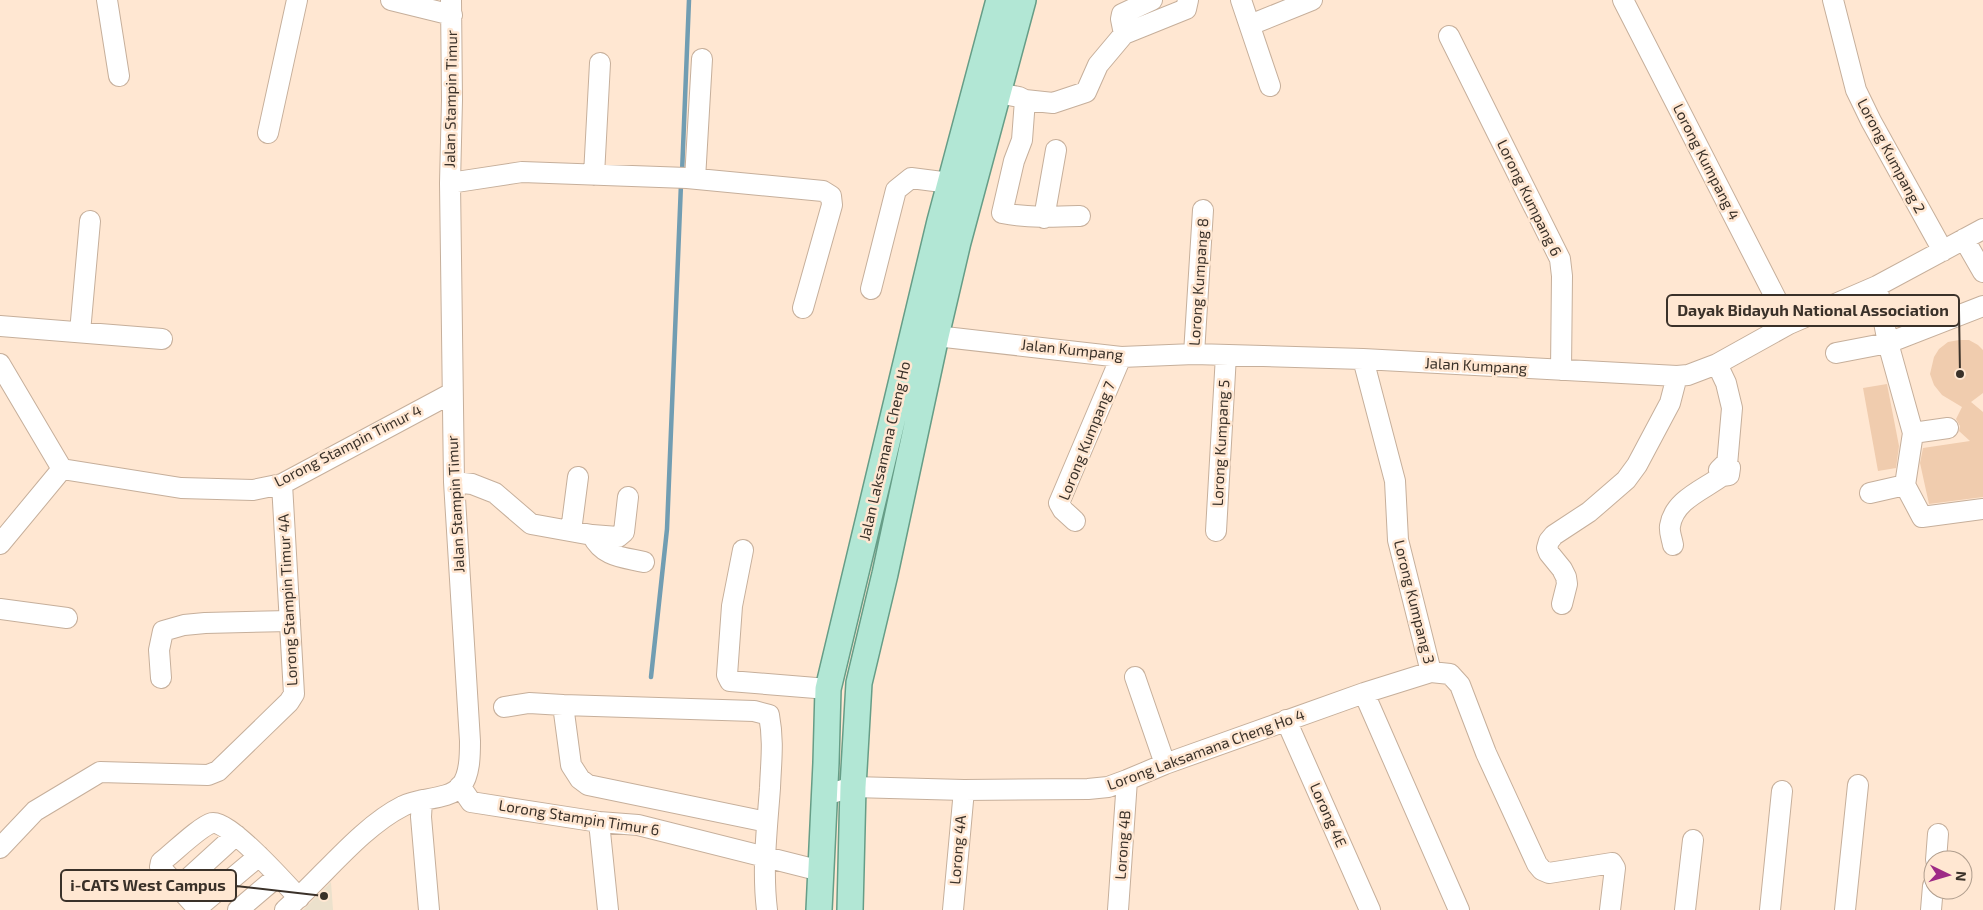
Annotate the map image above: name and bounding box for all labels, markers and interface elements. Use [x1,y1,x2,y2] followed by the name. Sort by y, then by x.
[440,30,460,168] street label: Jalan Stampin Timur
[1854,95,1930,216] street label: Lorong Kumpang 2
[1670,100,1744,223] street label: Lorong Kumpang 4
[1494,136,1566,259] street label: Lorong Kumpang 6
[1185,217,1211,346] street label: Lorong Kumpang 8
[1667,295,1959,326] callout: Dayak Bidayuh National Association
[1677,300,1949,320] text: Dayak Bidayuh National Association
[1020,335,1125,363] street label: Jalan Kumpang
[1424,353,1528,377] street label: Jalan Kumpang
[855,359,913,542] street label: Jalan Laksamana Cheng Ho
[1054,378,1118,503] street label: Lorong Kumpang 7
[1208,379,1232,507] street label: Lorong Kumpang 5
[271,400,424,490] street label: Lorong Stampin Timur 4
[442,435,468,573] street label: Jalan Stampin Timur
[273,513,300,687] street label: Lorong Stampin Timur 4A
[1391,538,1439,666] street label: Lorong Kumpang 3
[1104,705,1307,793] street label: Lorong Laksamana Cheng Ho 4
[1307,780,1351,850] street label: Lorong 4E
[498,795,661,839] street label: Lorong Stampin Timur 6
[1111,810,1133,880] street label: Lorong 4B
[945,814,969,885] street label: Lorong 4A
[1923,850,1973,900] north arrow
[61,870,236,901] callout: i-CATS West Campus
[1953,870,1970,882] text: N
[70,875,226,894] text: i-CATS West Campus

